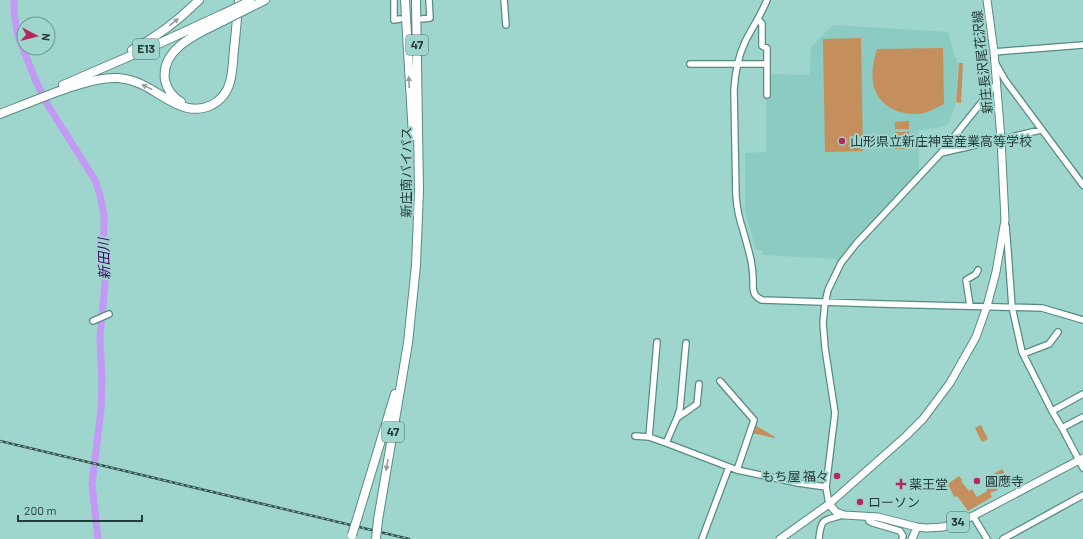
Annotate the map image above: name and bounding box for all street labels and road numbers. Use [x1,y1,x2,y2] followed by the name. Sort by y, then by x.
[969,9,995,115] street label: 新庄長沢尾花沢線
[406,35,428,55] road number: 47
[133,39,159,59] road number: E13
[398,127,414,217] street label: 新庄南バイパス
[382,422,404,442] road number: 47
[947,512,969,532] road number: 34

